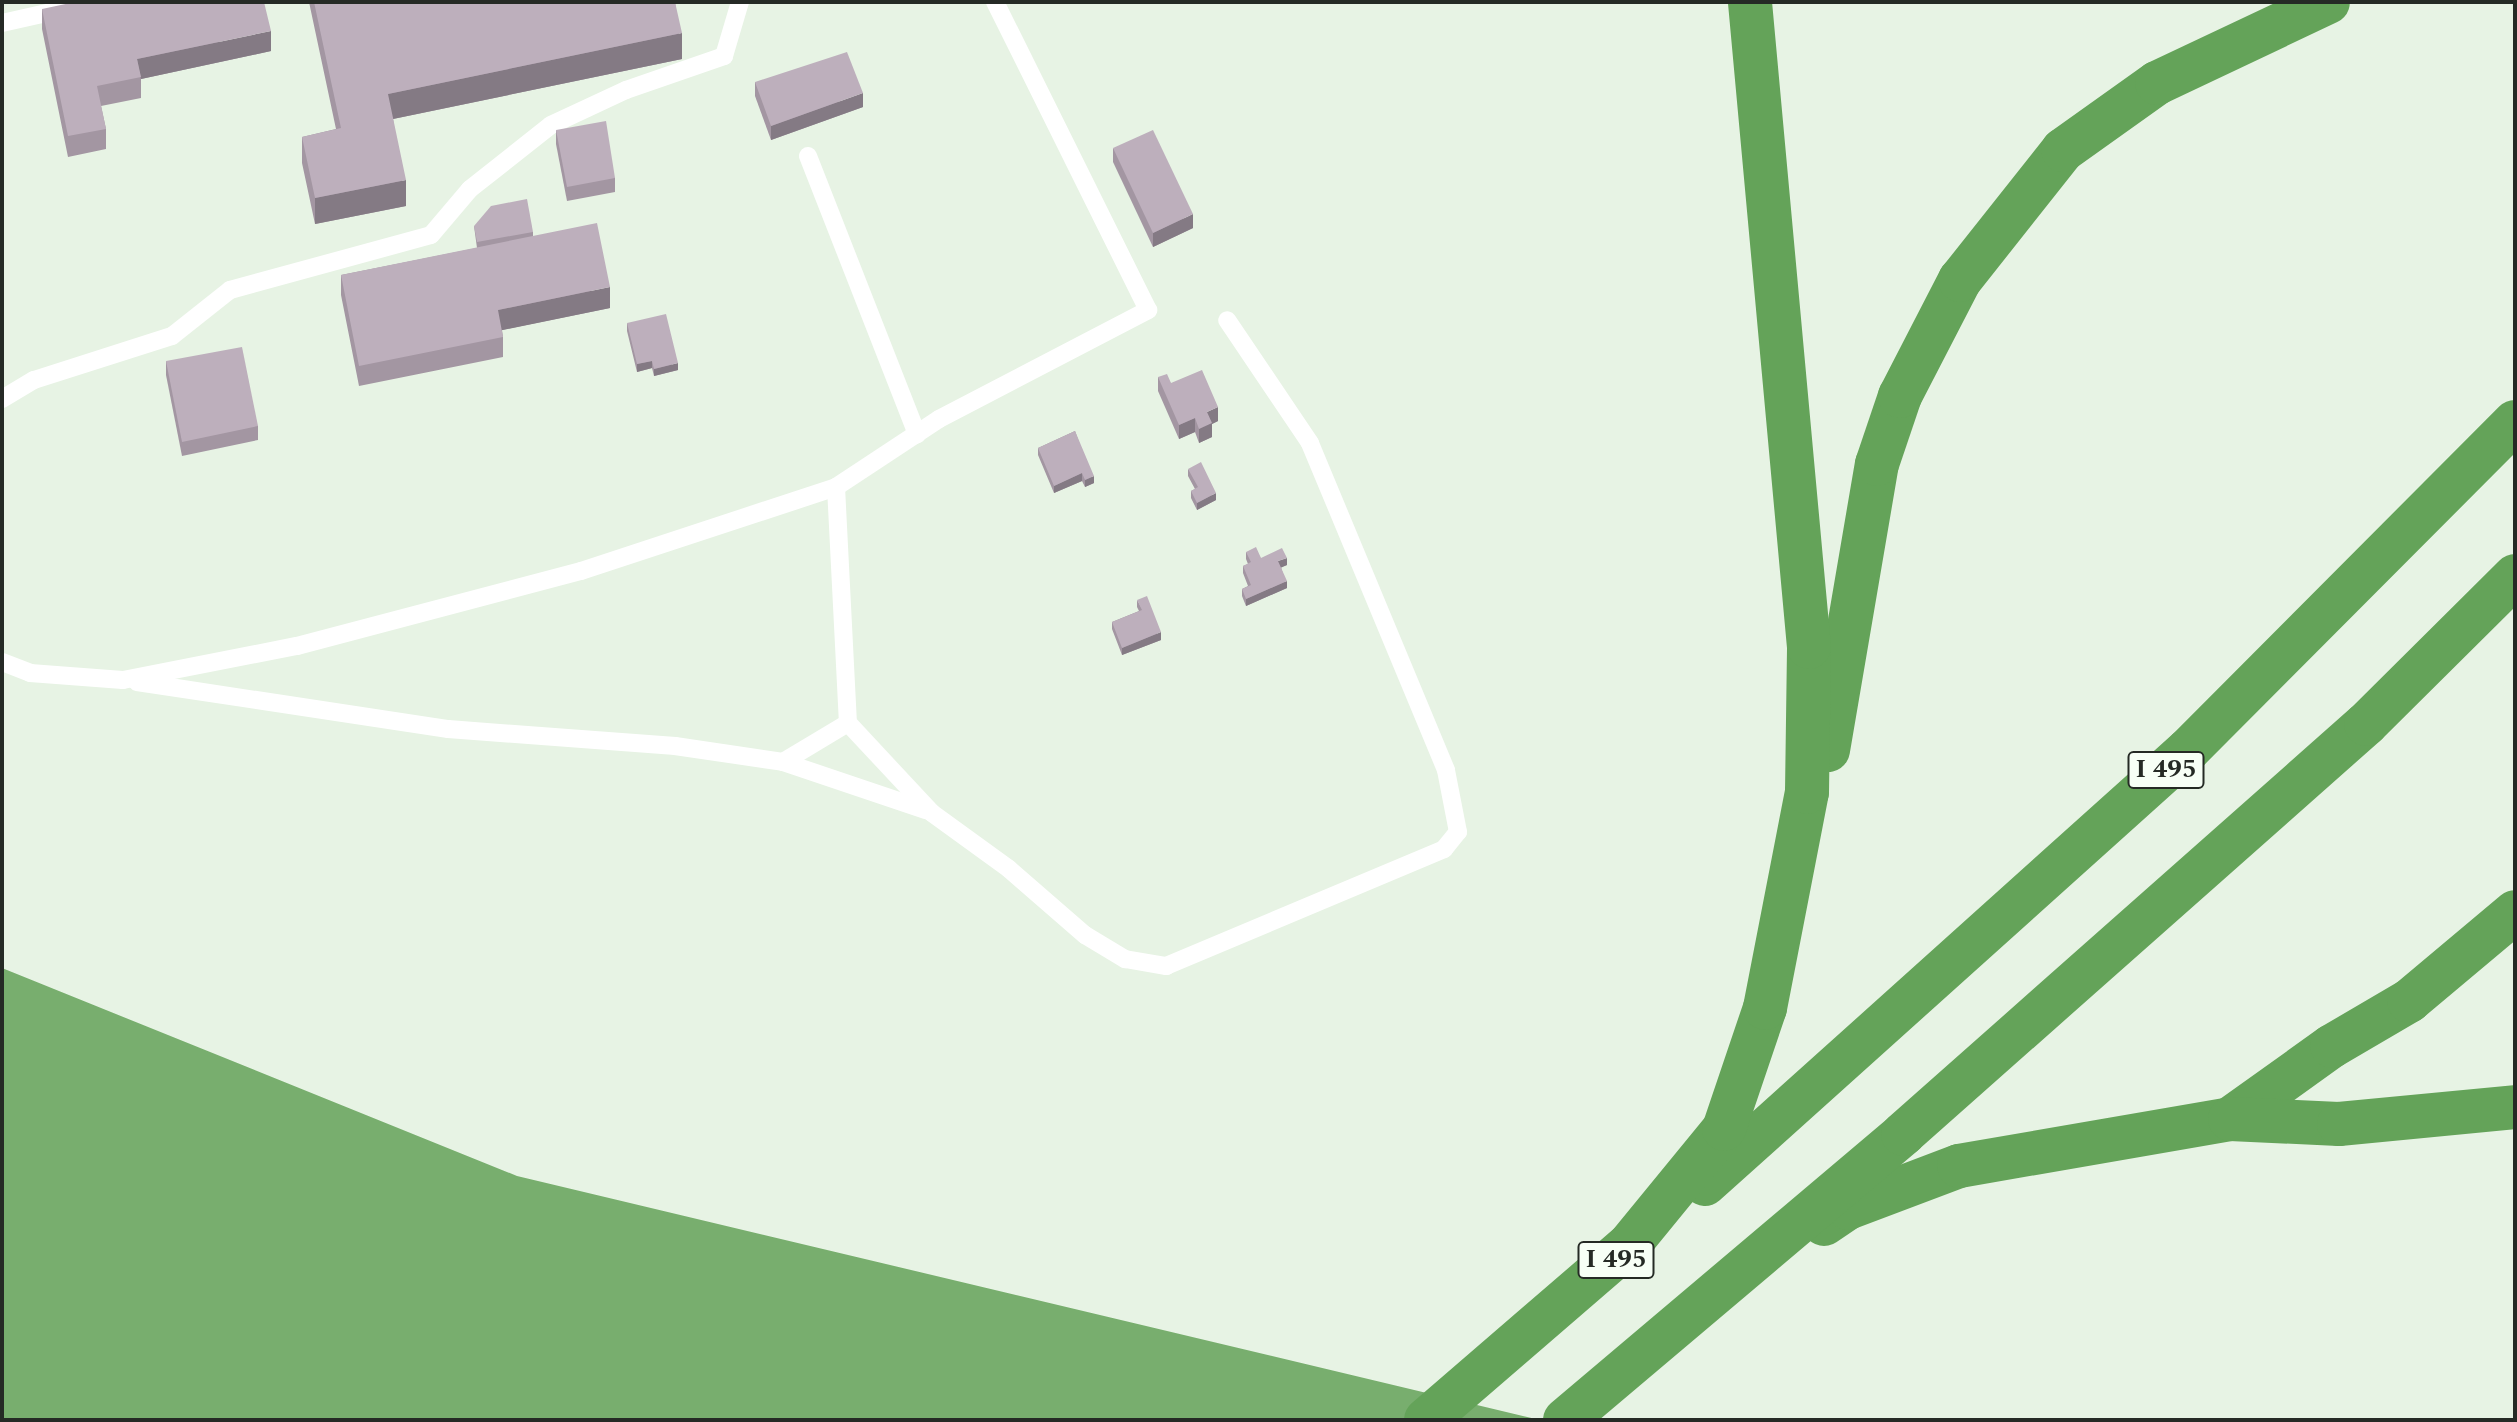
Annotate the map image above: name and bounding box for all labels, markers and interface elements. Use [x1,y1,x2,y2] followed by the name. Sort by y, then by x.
[2126,748,2206,792] road number: I 495
[1576,1238,1656,1282] road number: I 495

